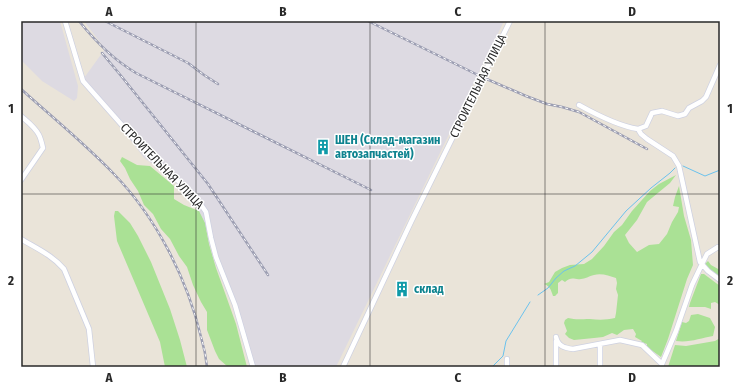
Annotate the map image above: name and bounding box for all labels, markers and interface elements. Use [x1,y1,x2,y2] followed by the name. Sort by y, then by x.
[104,4,113,19] text: A
[279,4,287,19] text: B
[455,4,462,19] text: C
[628,4,636,19] text: D
[447,31,509,140] street label: СТРОИТЕЛЬНАЯ УЛИЦА
[8,101,14,116] text: 1
[727,101,733,116] text: 1
[118,120,207,212] street label: СТРОИТЕЛЬНАЯ УЛИЦА
[335,133,440,161] place label: ШЕН (Склад-магазин автозапчастей)
[314,138,332,156] building icon: ШЕН (Склад-магазин автозапчастей)
[7,273,14,288] text: 2
[726,273,733,288] text: 2
[393,280,411,298] building icon: склад
[414,282,443,296] place label: склад
[104,370,113,385] text: A
[279,370,287,385] text: B
[455,370,462,385] text: C
[628,370,636,385] text: D

